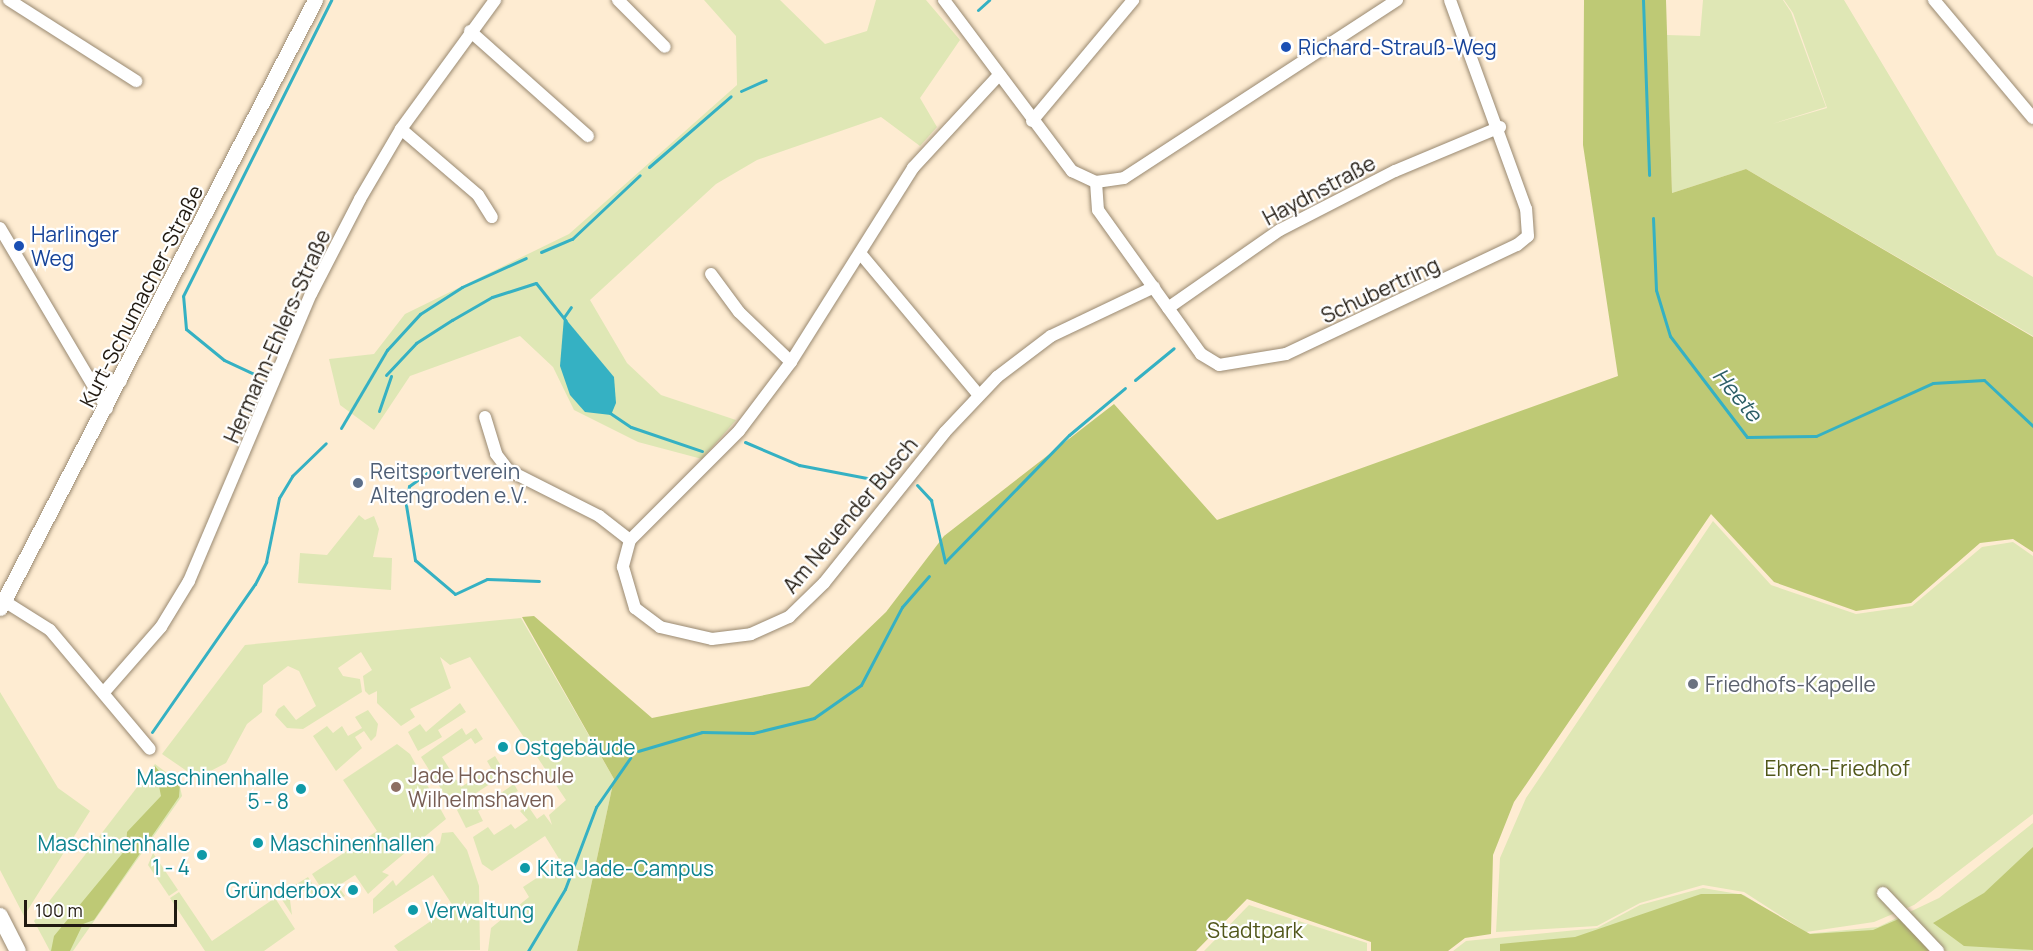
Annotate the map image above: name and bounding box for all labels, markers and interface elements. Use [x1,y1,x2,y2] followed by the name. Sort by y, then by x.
[1298,34,1497,60] place label: Richard-Strauß-Weg
[1279,40,1293,54] marker: Richard-Strauß-Weg
[1258,150,1380,230] street label: Haydnstraße
[74,181,208,411] street label: Kurt-Schumacher-Straße
[31,221,119,271] place label: Harlinger Weg
[218,225,336,447] street label: Hermann-Ehlers-Straße
[12,239,26,253] marker: Harlinger Weg
[1317,252,1443,328] street label: Schubertring
[1707,363,1767,427] water label: Heete
[777,432,923,598] street label: Am Neuender Busch
[370,458,528,508] place label: Reitsportverein Altengroden e.V.
[351,476,365,490] marker: Reitsportverein Altengroden e.V.
[1705,671,1876,697] place label: Friedhofs-Kapelle
[1686,677,1700,691] marker: Friedhofs-Kapelle
[515,734,636,760] place label: Ostgebäude
[496,740,510,754] marker: Ostgebäude
[1764,755,1910,781] park label: Ehren-Friedhof
[408,762,574,812] place label: Jade Hochschule Wilhelmshaven
[137,764,289,814] place label: Maschinenhalle 5 - 8
[389,780,403,794] marker: Jade Hochschule Wilhelmshaven
[294,782,308,796] marker: Maschinenhalle 5 - 8
[38,830,190,880] place label: Maschinenhalle 1 - 4
[270,830,435,856] place label: Maschinenhallen
[251,836,265,850] marker: Maschinenhallen
[195,848,209,862] marker: Maschinenhalle 1 - 4
[537,855,714,881] place label: Kita Jade-Campus
[518,861,532,875] marker: Kita Jade-Campus
[226,877,341,903] place label: Gründerbox
[346,883,360,897] marker: Gründerbox
[27,888,180,926] scale bar
[425,897,534,923] place label: Verwaltung
[35,898,83,922] text: 100 m
[406,903,420,917] marker: Verwaltung
[1207,917,1303,943] park label: Stadtpark

